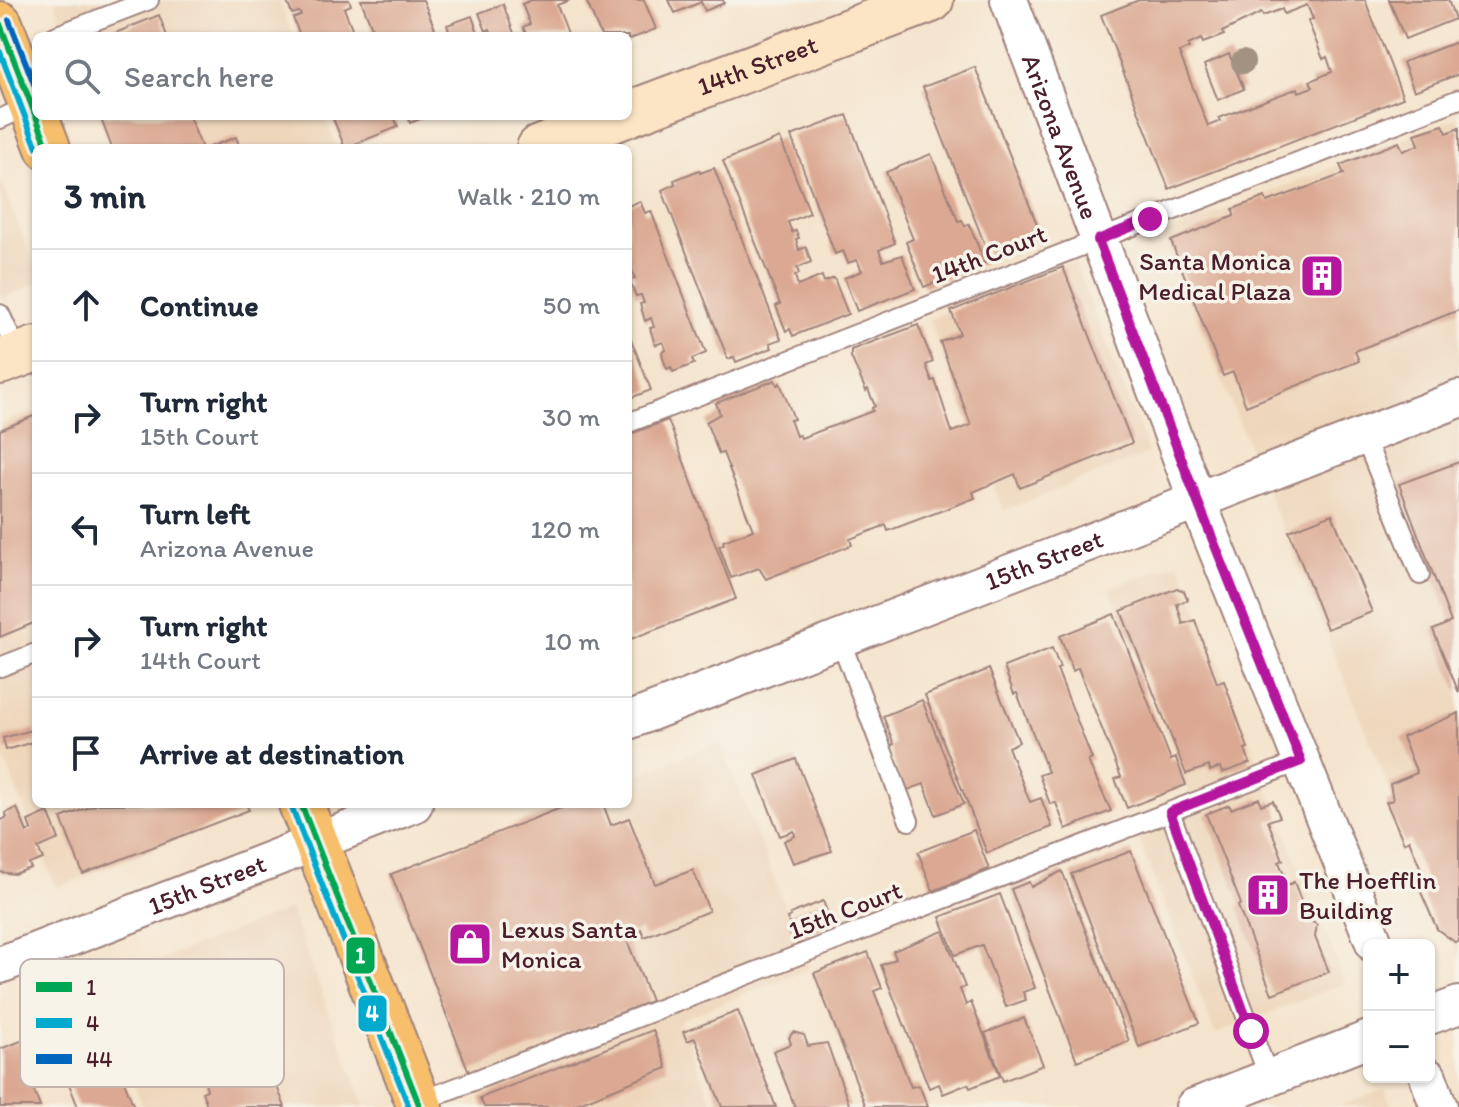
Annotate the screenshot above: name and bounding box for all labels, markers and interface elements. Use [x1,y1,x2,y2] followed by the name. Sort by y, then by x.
[693,28,822,103] street label: 14th Street
[32,32,632,120] search box
[1015,50,1106,224] street label: Arizona Avenue
[60,54,104,98] icon: search
[124,58,274,95] text: Search here
[64,176,146,217] text: 3 min
[457,180,600,212] text: Walk · 210 m
[1132,201,1168,237] route end
[927,217,1051,291] street label: 14th Court
[1138,245,1291,307] place label: Santa Monica Medical Plaza
[1298,252,1346,300] building icon: Santa Monica Medical Plaza
[64,283,108,327] icon: ahead
[140,287,259,324] text: Continue
[543,289,600,321] text: 50 m
[140,383,268,420] text: Turn right
[64,395,108,439] icon: right
[542,401,600,433] text: 30 m
[140,420,259,452] text: 15th Court
[140,495,251,532] text: Turn left
[64,507,108,551] icon: left
[531,513,600,545] text: 120 m
[980,522,1108,597] street label: 15th Street
[140,532,314,564] text: Arizona Avenue
[140,607,268,644] text: Turn right
[64,619,108,663] icon: right
[544,625,600,657] text: 10 m
[140,644,261,676] text: 14th Court
[64,731,108,775] icon: arrive
[140,735,404,772] text: Arrive at destination
[143,847,271,922] street label: 15th Street
[1299,864,1437,926] place label: The Hoefflin Building
[1244,871,1292,919] building icon: The Hoefflin Building
[784,874,906,946] street label: 15th Court
[501,913,638,975] place label: Lexus Santa Monica
[446,920,494,968] shop icon: Lexus Santa Monica
[345,936,376,975] line badge: 1
[1363,939,1435,1083] map controls
[1363,939,1435,1011] button: +
[355,942,366,969] text: 1
[20,959,284,1087] legend
[86,974,96,1001] text: 1
[357,994,388,1033] line badge: 4
[365,1000,379,1027] text: 4
[86,1010,99,1037] text: 4
[1363,1011,1435,1083] button: −
[1233,1013,1269,1049] route start
[86,1046,112,1073] text: 44

